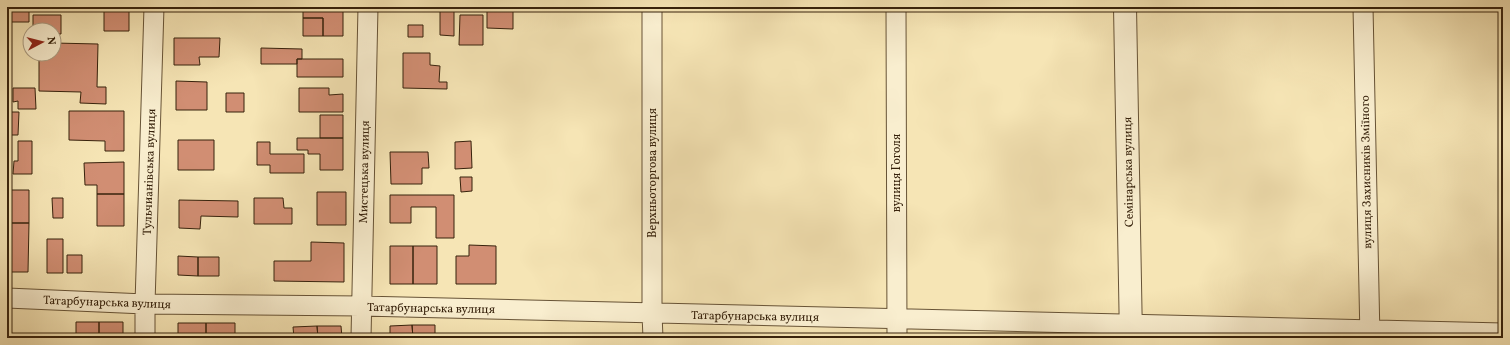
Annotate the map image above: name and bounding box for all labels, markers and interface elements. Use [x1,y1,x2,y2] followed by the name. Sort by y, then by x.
[22,22,62,62] north arrow
[43,36,58,46] text: N
[1358,95,1376,249] street label: вулиця Захисників Зміїного
[140,108,160,236] street label: Тульчианівська вулиця
[645,108,661,238] street label: Верхньоторгова вулиця
[1120,117,1138,227] street label: Семінарська вулиця
[356,120,374,224] street label: Мистецька вулиця
[889,134,905,212] street label: вулиця Гоголя
[43,293,171,313] street label: Татарбунарська вулиця
[367,300,495,318] street label: Татарбунарська вулиця
[691,308,819,326] street label: Татарбунарська вулиця

